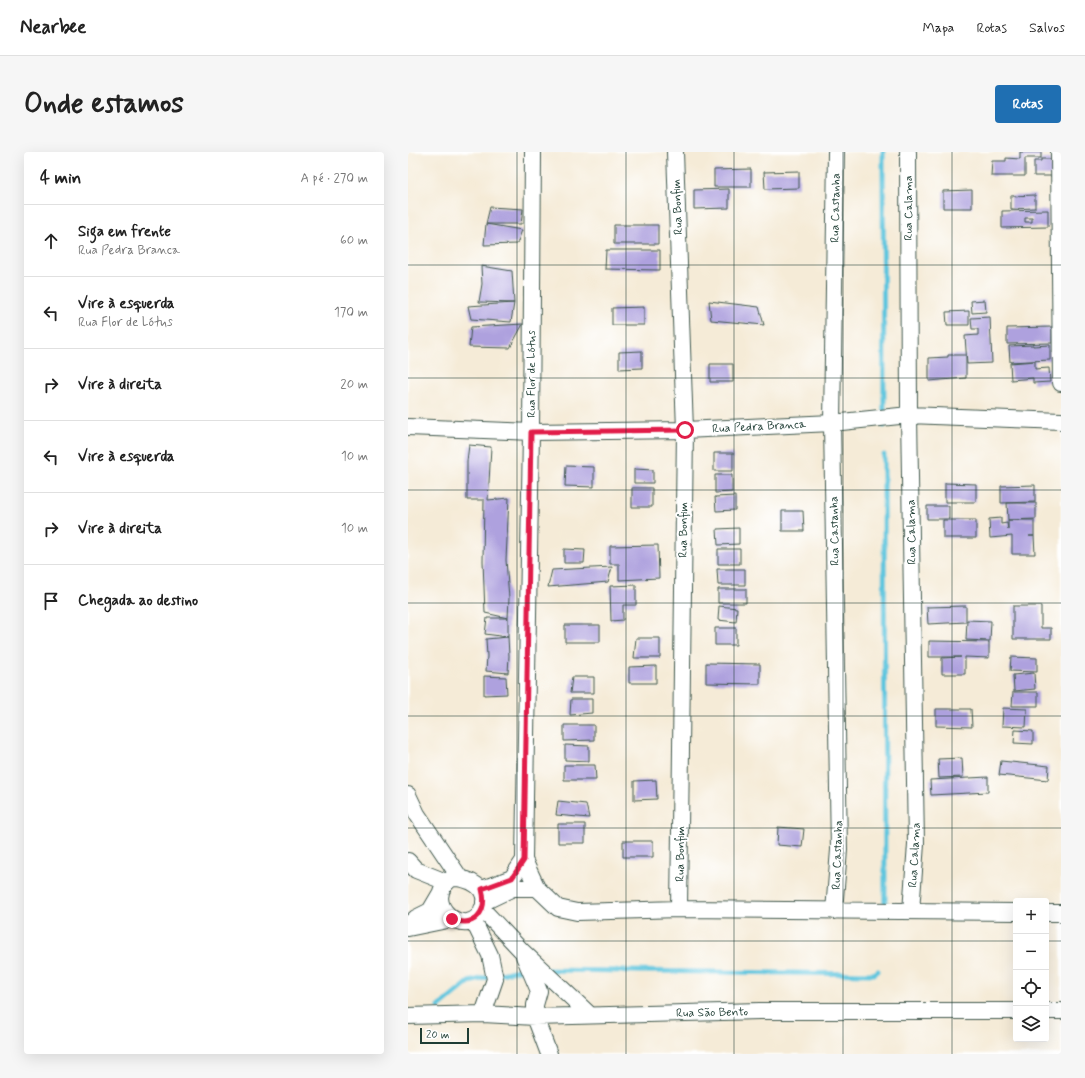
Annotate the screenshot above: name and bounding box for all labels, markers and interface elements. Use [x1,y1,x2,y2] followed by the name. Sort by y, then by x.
[20,15,86,40] text: Nearbee
[923,19,954,37] text: Mapa
[976,19,1007,37] text: Rotas
[1029,19,1065,37] text: Salvos
[995,85,1061,123] button: Rotas
[24,86,184,123] text: Onde estamos
[40,167,81,189] text: 4 min
[300,170,368,187] text: A pé · 270 m
[827,173,845,243] street label: Rua Castanha
[901,175,917,241] street label: Rua Calama
[669,179,687,235] street label: Rua Bonfim
[78,222,171,242] text: Siga em frente
[40,230,62,252] icon: ahead
[340,232,368,249] text: 60 m
[78,242,180,259] text: Rua Pedra Branca
[78,294,174,314] text: Vire à esquerda
[40,302,62,324] icon: left
[334,304,368,321] text: 170 m
[78,314,173,331] text: Rua Flor de Lótus
[524,330,540,418] street label: Rua Flor de Lótus
[40,374,62,396] icon: right
[78,375,162,395] text: Vire à direita
[340,376,368,393] text: 20 m
[712,417,807,437] street label: Rua Pedra Branca
[676,421,694,439] route start
[40,446,62,468] icon: left
[78,447,174,467] text: Vire à esquerda
[341,448,368,465] text: 10 m
[826,496,844,566] street label: Rua Castanha
[903,499,921,565] street label: Rua Calama
[676,502,692,558] street label: Rua Bonfim
[40,518,62,540] icon: right
[78,519,162,539] text: Vire à direita
[341,520,368,537] text: 10 m
[40,590,62,612] icon: arrive
[78,591,198,611] text: Chegada ao destino
[829,820,847,890] street label: Rua Castanha
[905,822,925,888] street label: Rua Calama
[673,826,689,882] street label: Rua Bonfim
[1013,898,1049,1042] map controls
[1013,898,1049,934] button: +
[443,910,461,928] route end
[1013,934,1049,970] button: −
[1013,970,1049,1006] button: locate
[676,1004,749,1022] street label: Rua São Bento
[1013,1006,1049,1042] button: layers
[420,1026,469,1045] scale bar
[426,1028,449,1042] text: 20 m

